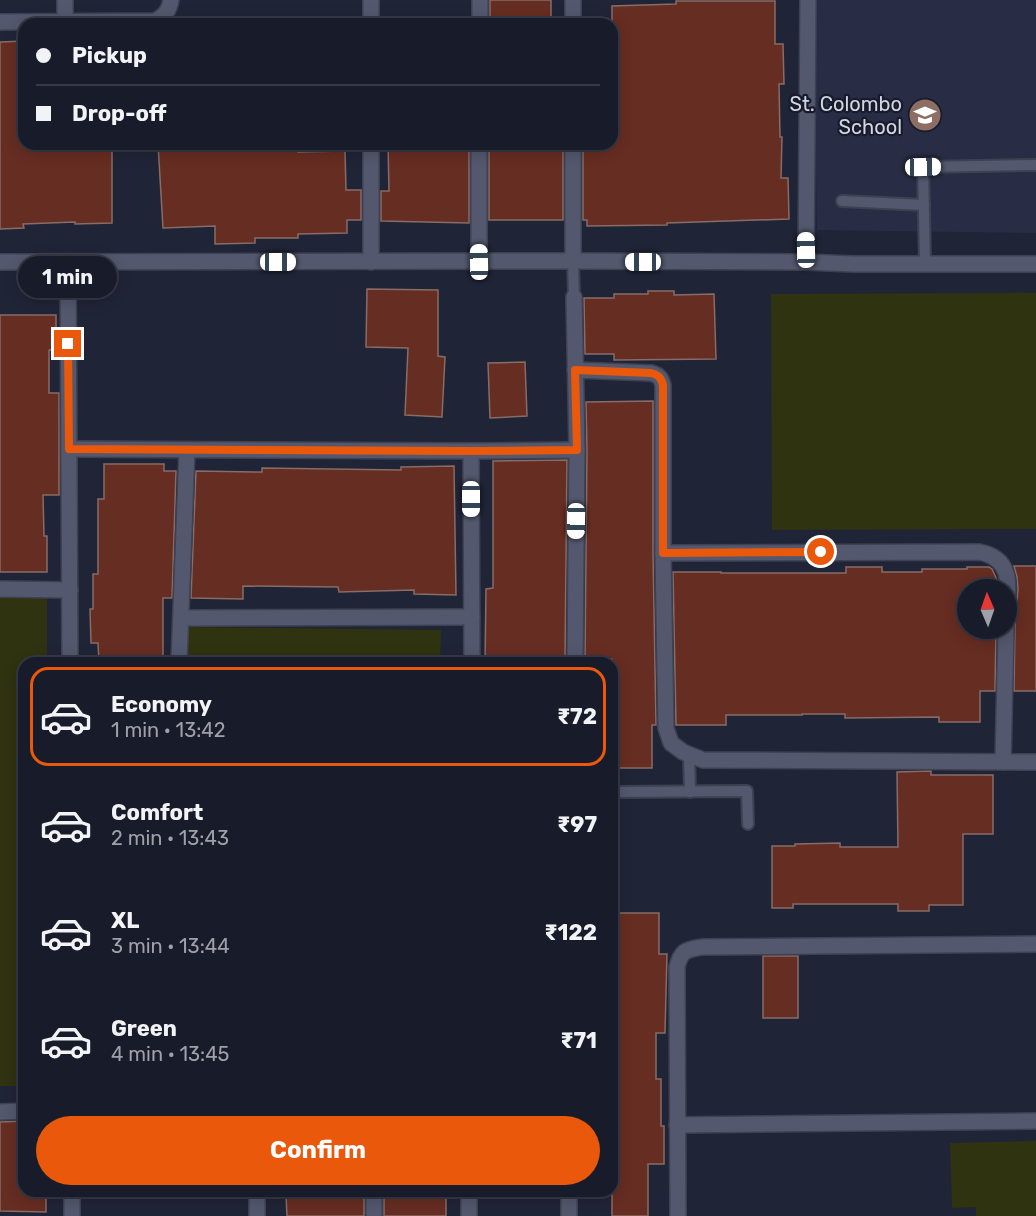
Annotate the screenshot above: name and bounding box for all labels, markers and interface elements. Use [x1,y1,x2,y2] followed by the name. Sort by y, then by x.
[72,42,147,69] text: Pickup
[790,92,902,139] place label: St. Colombo School
[907,97,943,133] school or university icon: St. Colombo School
[72,100,167,127] text: Drop-off
[905,158,941,176] car
[797,232,815,268] car
[470,244,488,280] car
[260,253,296,271] car
[625,253,661,271] car
[19,257,118,299] callout: 1 min
[42,265,93,289] text: 1 min
[54,330,81,357] route end
[462,481,480,517] car
[567,503,585,539] car
[807,538,834,565] route start
[957,579,1017,639] north arrow
[957,579,1017,639] map controls
[39,690,93,744] icon: car
[111,691,212,718] text: Economy
[557,703,597,730] text: ₹72
[111,718,225,742] text: 1 min · 13:42
[39,798,93,852] icon: car
[111,799,203,826] text: Comfort
[557,811,597,838] text: ₹97
[111,826,229,850] text: 2 min · 13:43
[39,906,93,960] icon: car
[111,907,139,934] text: XL
[544,919,597,946] text: ₹122
[111,934,230,958] text: 3 min · 13:44
[39,1014,93,1068] icon: car
[111,1015,177,1042] text: Green
[560,1027,597,1054] text: ₹71
[111,1042,229,1066] text: 4 min · 13:45
[36,1116,600,1185] button: Confirm

